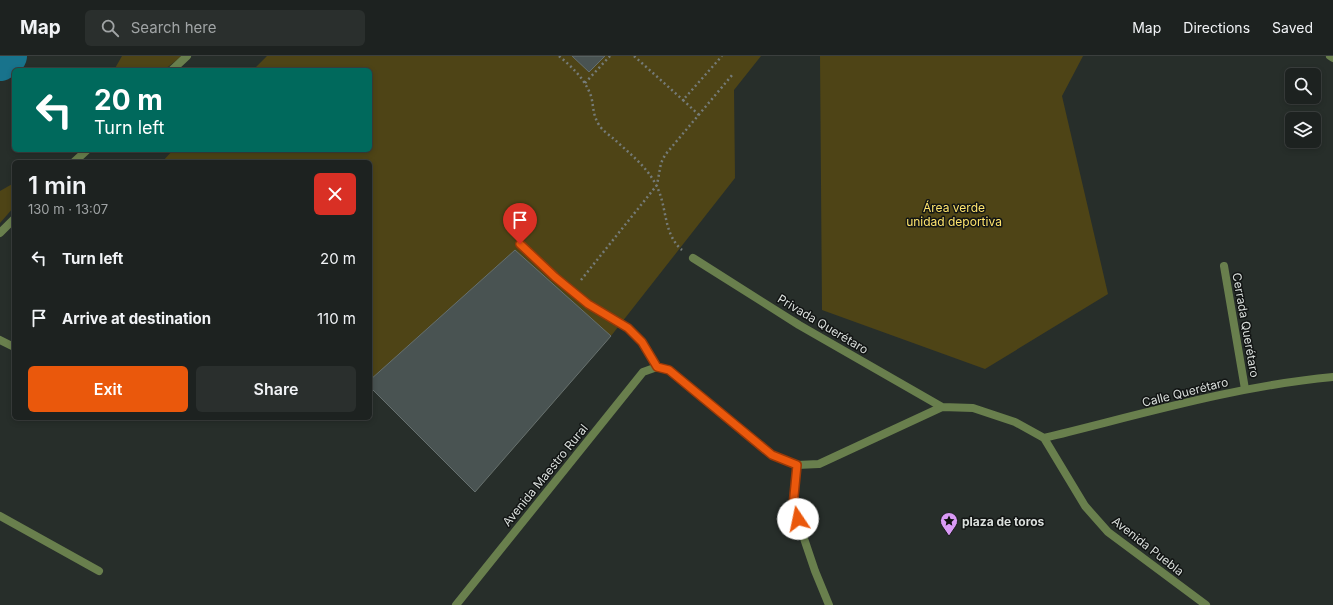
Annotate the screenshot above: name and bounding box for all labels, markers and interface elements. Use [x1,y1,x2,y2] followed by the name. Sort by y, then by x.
[85,10,365,46] search box
[20,16,61,39] text: Map
[99,17,121,39] icon: search
[131,18,216,37] text: Search here
[1132,19,1161,36] text: Map
[1183,19,1250,36] text: Directions
[1272,19,1313,36] text: Saved
[1285,68,1321,148] map controls
[1285,68,1321,104] button: search
[94,83,163,117] text: 20 m
[28,84,80,136] icon: left
[1285,112,1321,148] button: layers
[94,117,164,138] text: Turn left
[28,171,87,200] text: 1 min
[314,173,356,215] button: close
[906,200,1002,229] park label: Área verde unidad deportiva
[28,201,108,217] text: 130 m · 13:07
[503,203,537,244] pin
[509,209,531,231] icon: arrive
[28,247,50,269] icon: left
[62,249,123,268] text: Turn left
[320,249,356,268] text: 20 m
[1229,271,1263,379] street label: Cerrada Querétaro
[775,291,871,357] street label: Privada Querétaro
[28,307,50,329] icon: arrive
[62,309,211,328] text: Arrive at destination
[317,309,356,328] text: 110 m
[28,366,188,412] button: Exit
[196,366,356,412] button: Share
[1140,374,1230,410] street label: Calle Querétaro
[499,421,591,529] street label: Avenida Maestro Rural
[777,498,819,540] position arrow
[939,511,959,536] place icon: plaza de toros
[1109,513,1187,579] street label: Avenida Puebla
[962,514,1045,529] place label: plaza de toros

